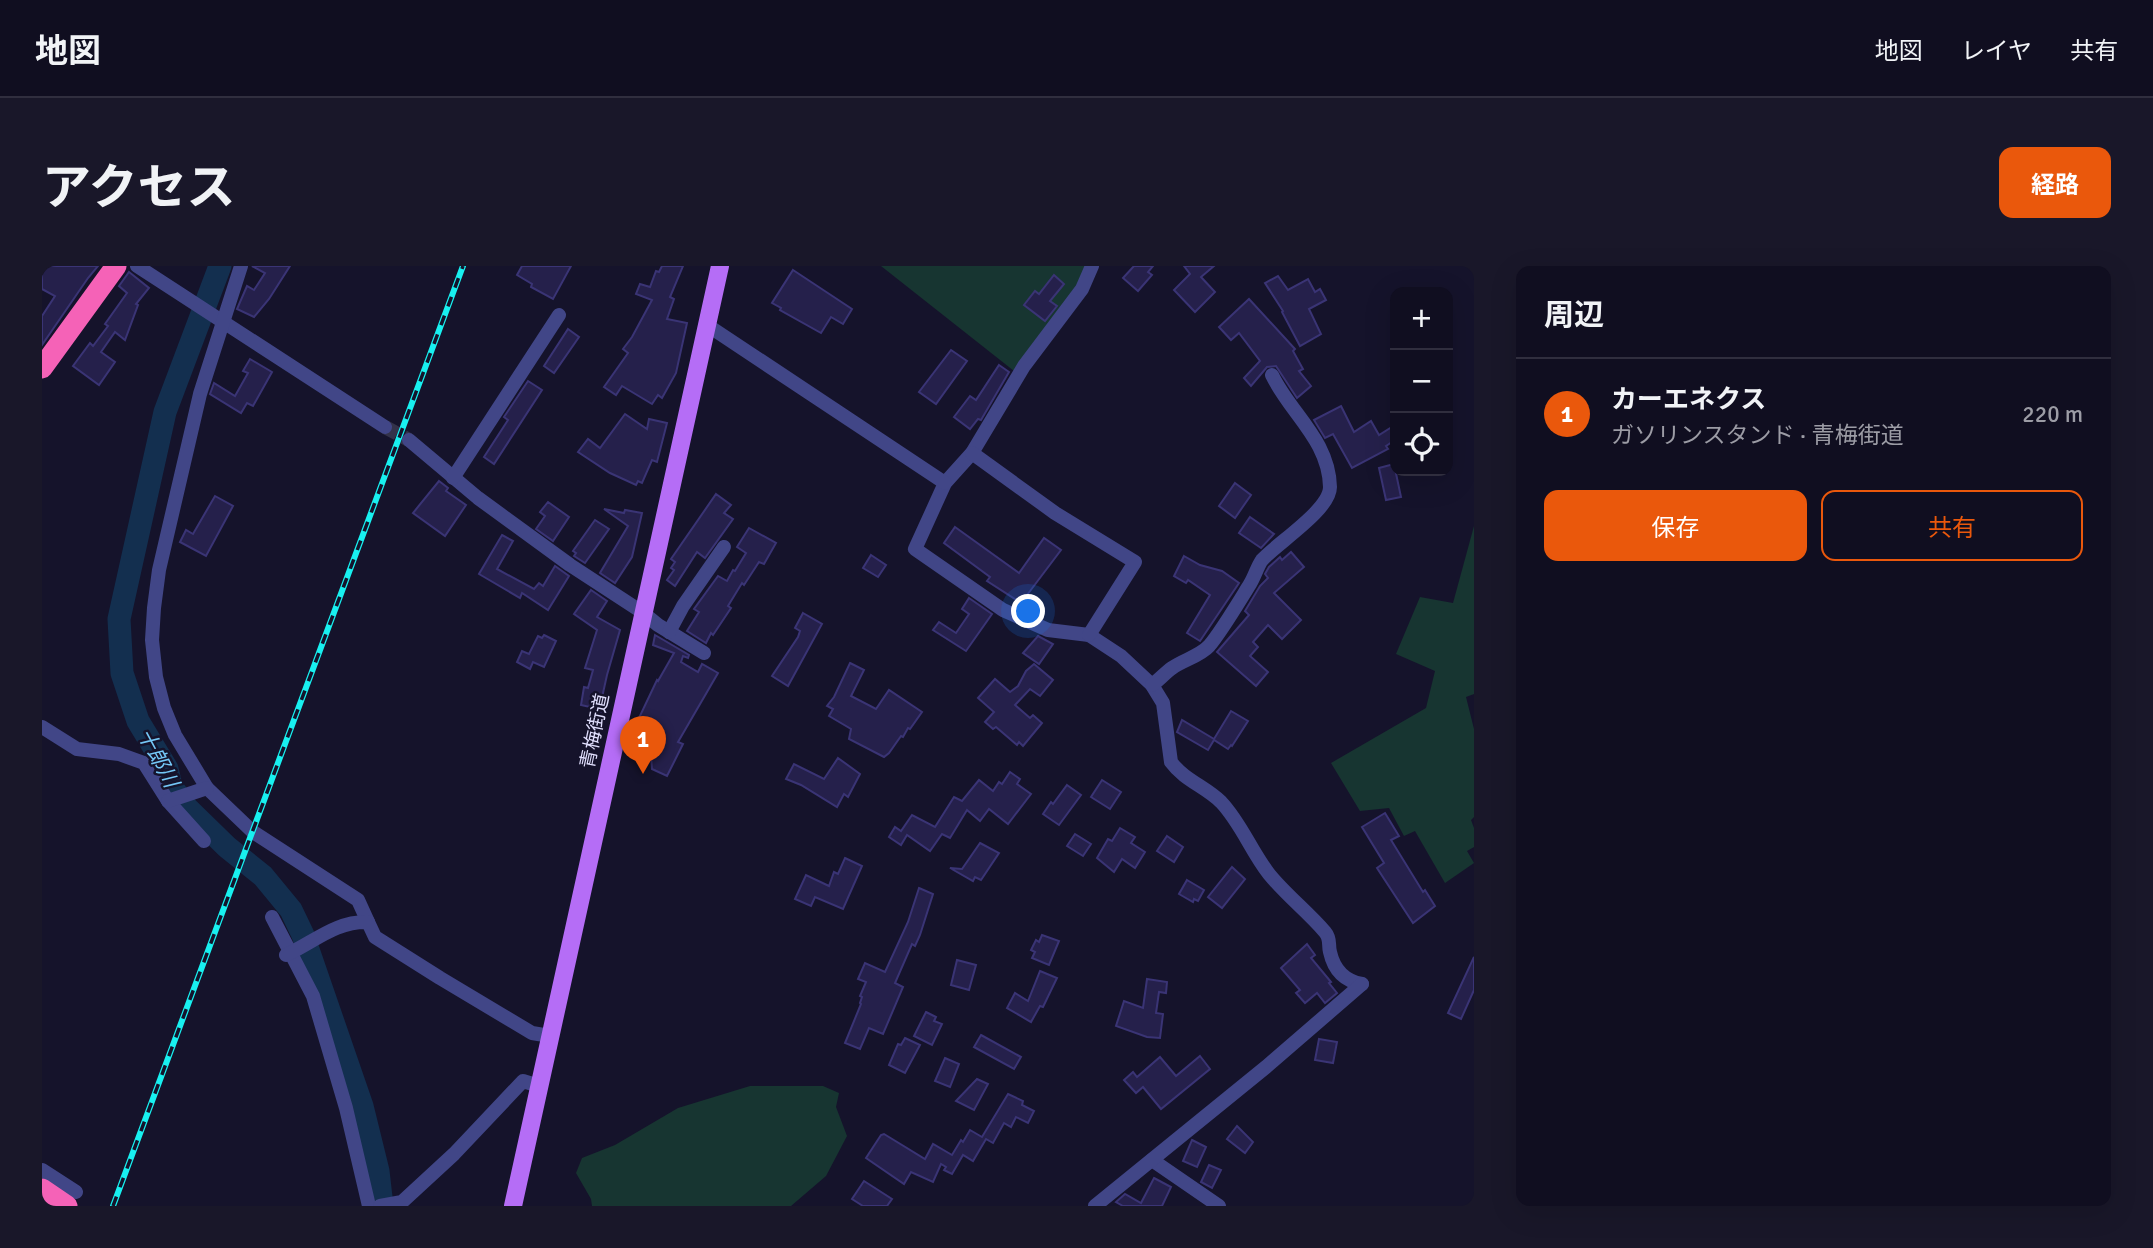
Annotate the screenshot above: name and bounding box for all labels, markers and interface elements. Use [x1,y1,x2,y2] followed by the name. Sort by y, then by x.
[35,31,101,72] text: 地図
[1875,36,1923,66] text: 地図
[1961,36,2032,66] text: レイヤ
[2070,36,2118,66] text: 共有
[1999,147,2111,218] button: 経路
[42,158,236,218] text: アクセス
[1390,287,1453,476] map controls
[1390,287,1453,350] button: +
[1544,297,1604,334] text: 周辺
[1390,350,1453,413] button: −
[1611,384,1766,416] text: カーエネクス
[1561,400,1573,429] text: 1
[2022,400,2083,429] text: 220 m
[1390,413,1453,476] button: locate
[1611,421,1904,450] text: ガソリンスタンド · 青梅街道
[1544,490,1807,561] button: 保存
[1821,490,2083,561] button: 共有
[1011,594,1045,628] your location
[575,691,615,771] street label: 青梅街道
[620,716,666,774] pin: 1
[132,724,185,794] water label: 十郎川

